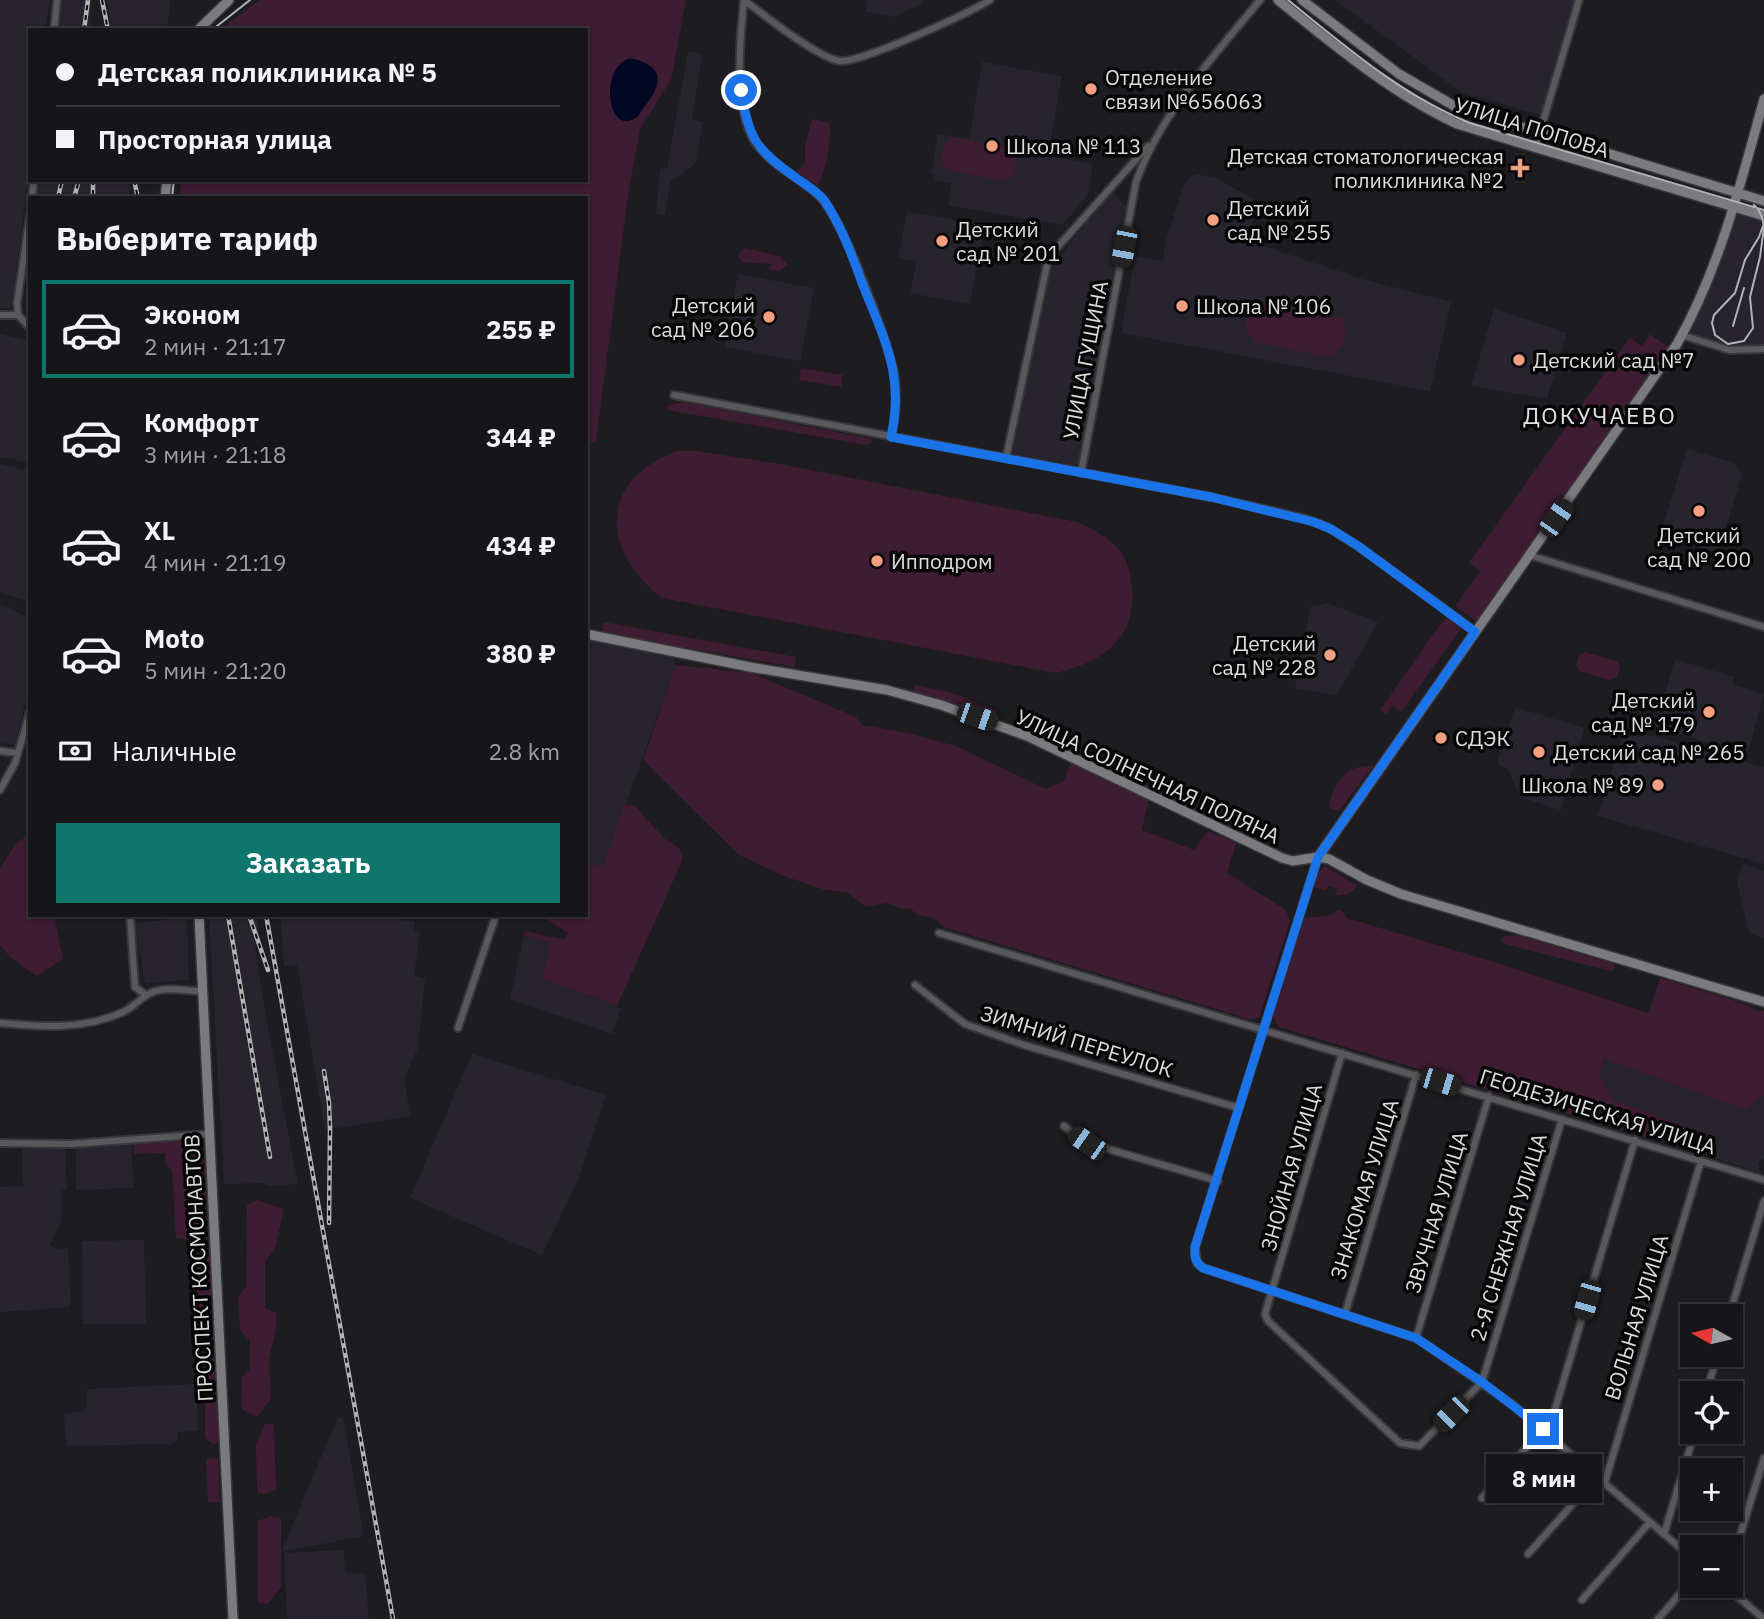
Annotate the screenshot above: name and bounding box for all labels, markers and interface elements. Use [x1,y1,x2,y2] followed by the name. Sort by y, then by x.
[98,55,437,89] text: Детская поликлиника № 5
[1105,63,1263,115] place label: Отделение связи №656063
[725,74,757,106] route start
[1083,81,1099,97] marker: Отделение связи №656063
[1451,90,1613,164] street label: УЛИЦА ПОПОВА
[98,122,332,156] text: Просторная улица
[1006,132,1141,160] place label: Школа № 113
[984,138,1000,154] marker: Школа № 113
[1228,142,1504,194] place label: Детская стоматологическая поликлиника №2
[1510,158,1530,178] marker: Детская стоматологическая поликлиника №2
[1227,194,1331,246] place label: Детский сад № 255
[1205,212,1221,228] marker: Детский сад № 255
[956,215,1060,267] place label: Детский сад № 201
[56,217,318,259] text: Выберите тариф
[1110,224,1139,270] car
[934,233,950,249] marker: Детский сад № 201
[1056,278,1114,442] street label: УЛИЦА ГУЩИНА
[651,291,755,343] place label: Детский сад № 206
[1196,292,1331,320] place label: Школа № 106
[144,297,241,331] text: Эконом
[60,298,123,361] icon: car
[1174,298,1190,314] marker: Школа № 106
[761,309,777,325] marker: Детский сад № 206
[486,312,556,346] text: 255 ₽
[144,331,287,361] text: 2 мин · 21:17
[1533,346,1695,374] place label: Детский сад №7
[1511,352,1527,368] marker: Детский сад №7
[1523,400,1677,430] district label: ДОКУЧАЕВО
[144,405,259,439] text: Комфорт
[60,406,123,469] icon: car
[486,420,556,454] text: 344 ₽
[144,439,287,469] text: 3 мин · 21:18
[1536,495,1577,541] car
[1691,503,1707,519] marker: Детский сад № 200
[144,513,175,547] text: XL
[60,514,123,577] icon: car
[1647,521,1751,573] place label: Детский сад № 200
[486,528,556,562] text: 434 ₽
[144,547,287,577] text: 4 мин · 21:19
[891,547,993,575] place label: Ипподром
[869,553,885,569] marker: Ипподром
[144,621,204,655] text: Moto
[60,622,123,685] icon: car
[1212,629,1316,681] place label: Детский сад № 228
[486,636,556,670] text: 380 ₽
[1322,647,1338,663] marker: Детский сад № 228
[144,655,287,685] text: 5 мин · 21:20
[1591,686,1695,738] place label: Детский сад № 179
[954,700,1001,734] car
[1011,702,1285,850] street label: УЛИЦА СОЛНЕЧНАЯ ПОЛЯНА
[1701,704,1717,720] marker: Детский сад № 179
[1455,724,1510,752] place label: СДЭК
[1433,730,1449,746] marker: СДЭК
[56,732,94,770] icon: cash
[112,734,237,768] text: Наличные
[489,736,560,766] text: 2.8 km
[1553,738,1745,766] place label: Детский сад № 265
[1531,744,1547,760] marker: Детский сад № 265
[1521,771,1644,799] place label: Школа № 89
[1650,777,1666,793] marker: Школа № 89
[56,823,560,903] button: Заказать
[977,998,1177,1084] street label: ЗИМНИЙ ПЕРЕУЛОК
[1476,1062,1720,1160] street label: ГЕОДЕЗИЧЕСКАЯ УЛИЦА
[1417,1066,1464,1098] car
[1254,1080,1328,1254] street label: ЗНОЙНАЯ УЛИЦА
[1323,1095,1405,1283] street label: ЗНАКОМАЯ УЛИЦА
[1064,1122,1111,1164] car
[1398,1128,1474,1296] street label: ЗВУЧНАЯ УЛИЦА
[1463,1130,1553,1344] street label: 2-Я СНЕЖНАЯ УЛИЦА
[177,1134,219,1402] street label: ПРОСПЕКТ КОСМОНАВТОВ
[1597,1231,1675,1403] street label: ВОЛЬНАЯ УЛИЦА
[1572,1277,1603,1323] car
[1680,1304,1743,1367] north arrow
[1680,1304,1743,1598] map controls
[1680,1381,1743,1444] button: locate
[1429,1392,1474,1436] car
[1527,1413,1559,1445] route end
[1485,1454,1601,1502] callout: 8 мин
[1680,1458,1743,1521] button: +
[1512,1463,1576,1493] text: 8 мин
[1680,1535,1743,1598] button: −

